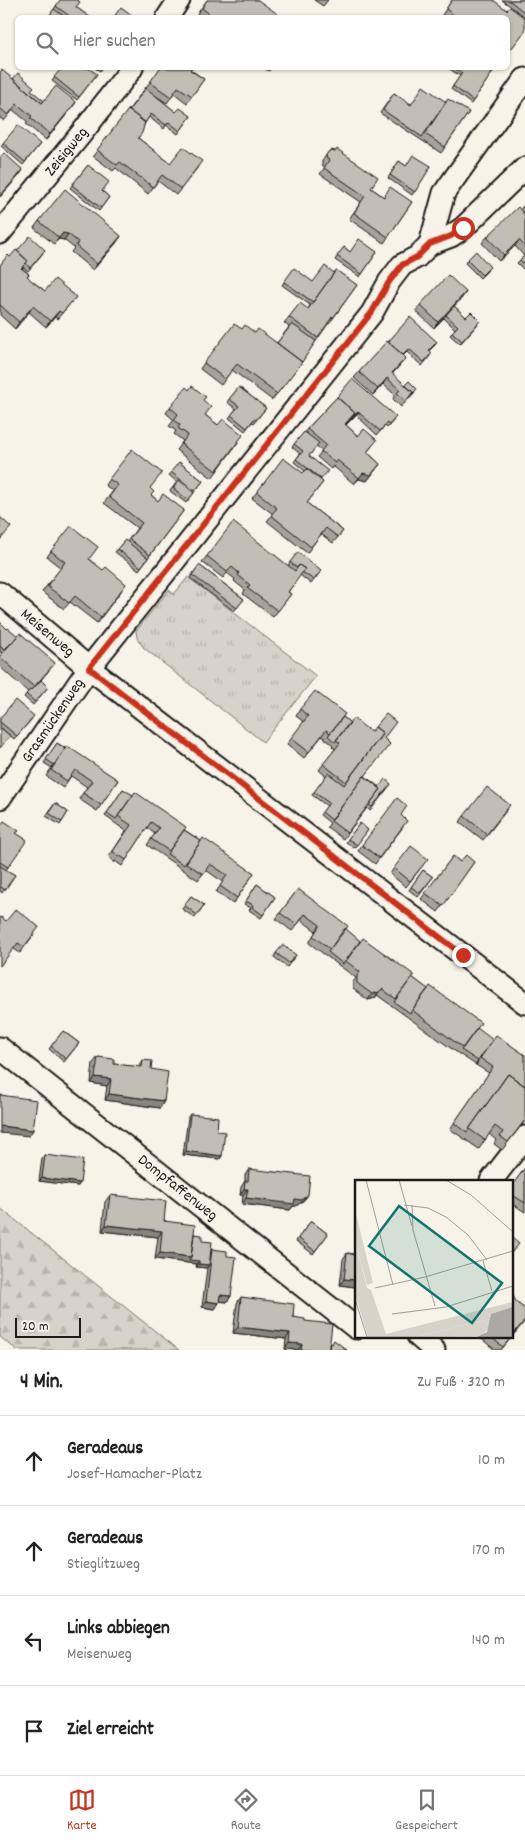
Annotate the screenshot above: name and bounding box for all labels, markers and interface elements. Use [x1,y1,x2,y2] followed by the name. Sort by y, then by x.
[15,15,510,70] search box
[33,29,61,57] icon: search
[73,29,156,56] text: Hier suchen
[39,122,94,182] street label: Zeisigweg
[452,217,475,240] route start
[15,603,80,663] street label: Meisenweg
[16,673,90,767] street label: Grasmückenweg
[452,944,475,967] route end
[133,1149,223,1227] street label: Dompfaffenweg
[355,1180,512,1338] inset map
[15,1315,81,1338] scale bar
[22,1317,49,1337] text: 20 m
[20,1368,63,1398] text: 4 Min.
[417,1371,505,1394] text: Zu Fuß · 320 m
[67,1436,143,1463] text: Geradeaus
[20,1447,48,1475] icon: ahead
[478,1449,505,1472] text: 10 m
[67,1463,202,1486] text: Josef-Hamacher-Platz
[67,1526,143,1553] text: Geradeaus
[20,1537,48,1565] icon: ahead
[472,1539,505,1562] text: 170 m
[67,1553,140,1576] text: Stieglitzweg
[67,1616,170,1643] text: Links abbiegen
[20,1627,48,1655] icon: left
[471,1629,505,1652] text: 140 m
[67,1643,132,1666] text: Meisenweg
[20,1717,48,1745] icon: arrive
[67,1717,154,1744] text: Ziel erreicht
[67,1786,97,1836] tab: Karte
[231,1786,261,1836] tab: Route
[395,1786,458,1836] tab: Gespeichert

